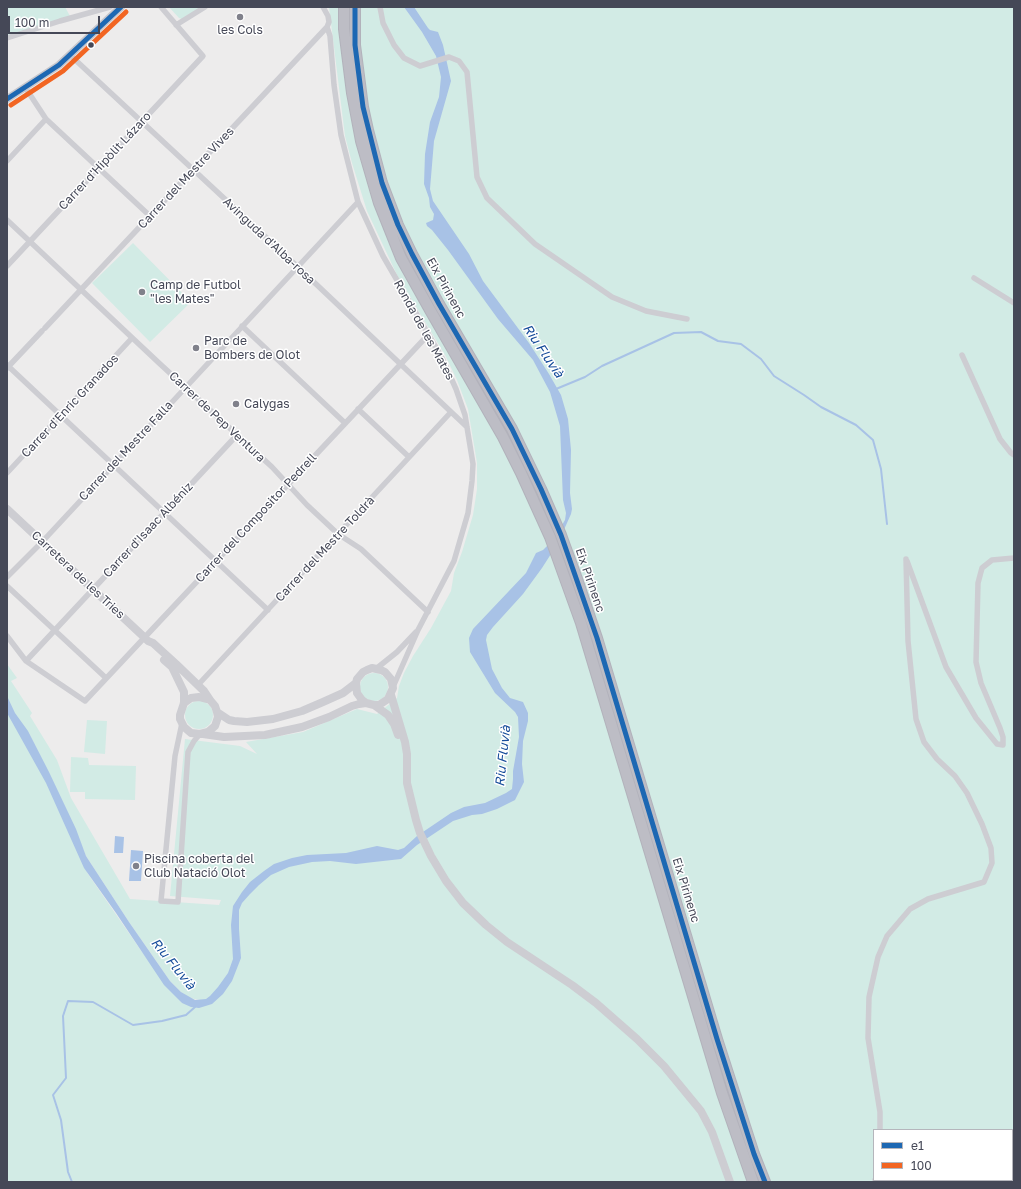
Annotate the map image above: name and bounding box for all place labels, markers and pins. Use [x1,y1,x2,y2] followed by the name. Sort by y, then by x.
[235,12,245,22] marker: les Cols
[217,23,263,37] place label: les Cols
[86,40,96,50] unlabelled marker
[150,278,241,306] place label: Camp de Futbol "les Mates"
[137,287,147,297] marker: Camp de Futbol "les Mates"
[204,334,300,362] place label: Parc de Bombers de Olot
[191,343,201,353] marker: Parc de Bombers de Olot
[244,397,290,411] place label: Calygas
[231,399,241,409] marker: Calygas
[144,852,254,880] place label: Piscina coberta del Club Natació Olot
[131,861,141,871] marker: Piscina coberta del Club Natació Olot

